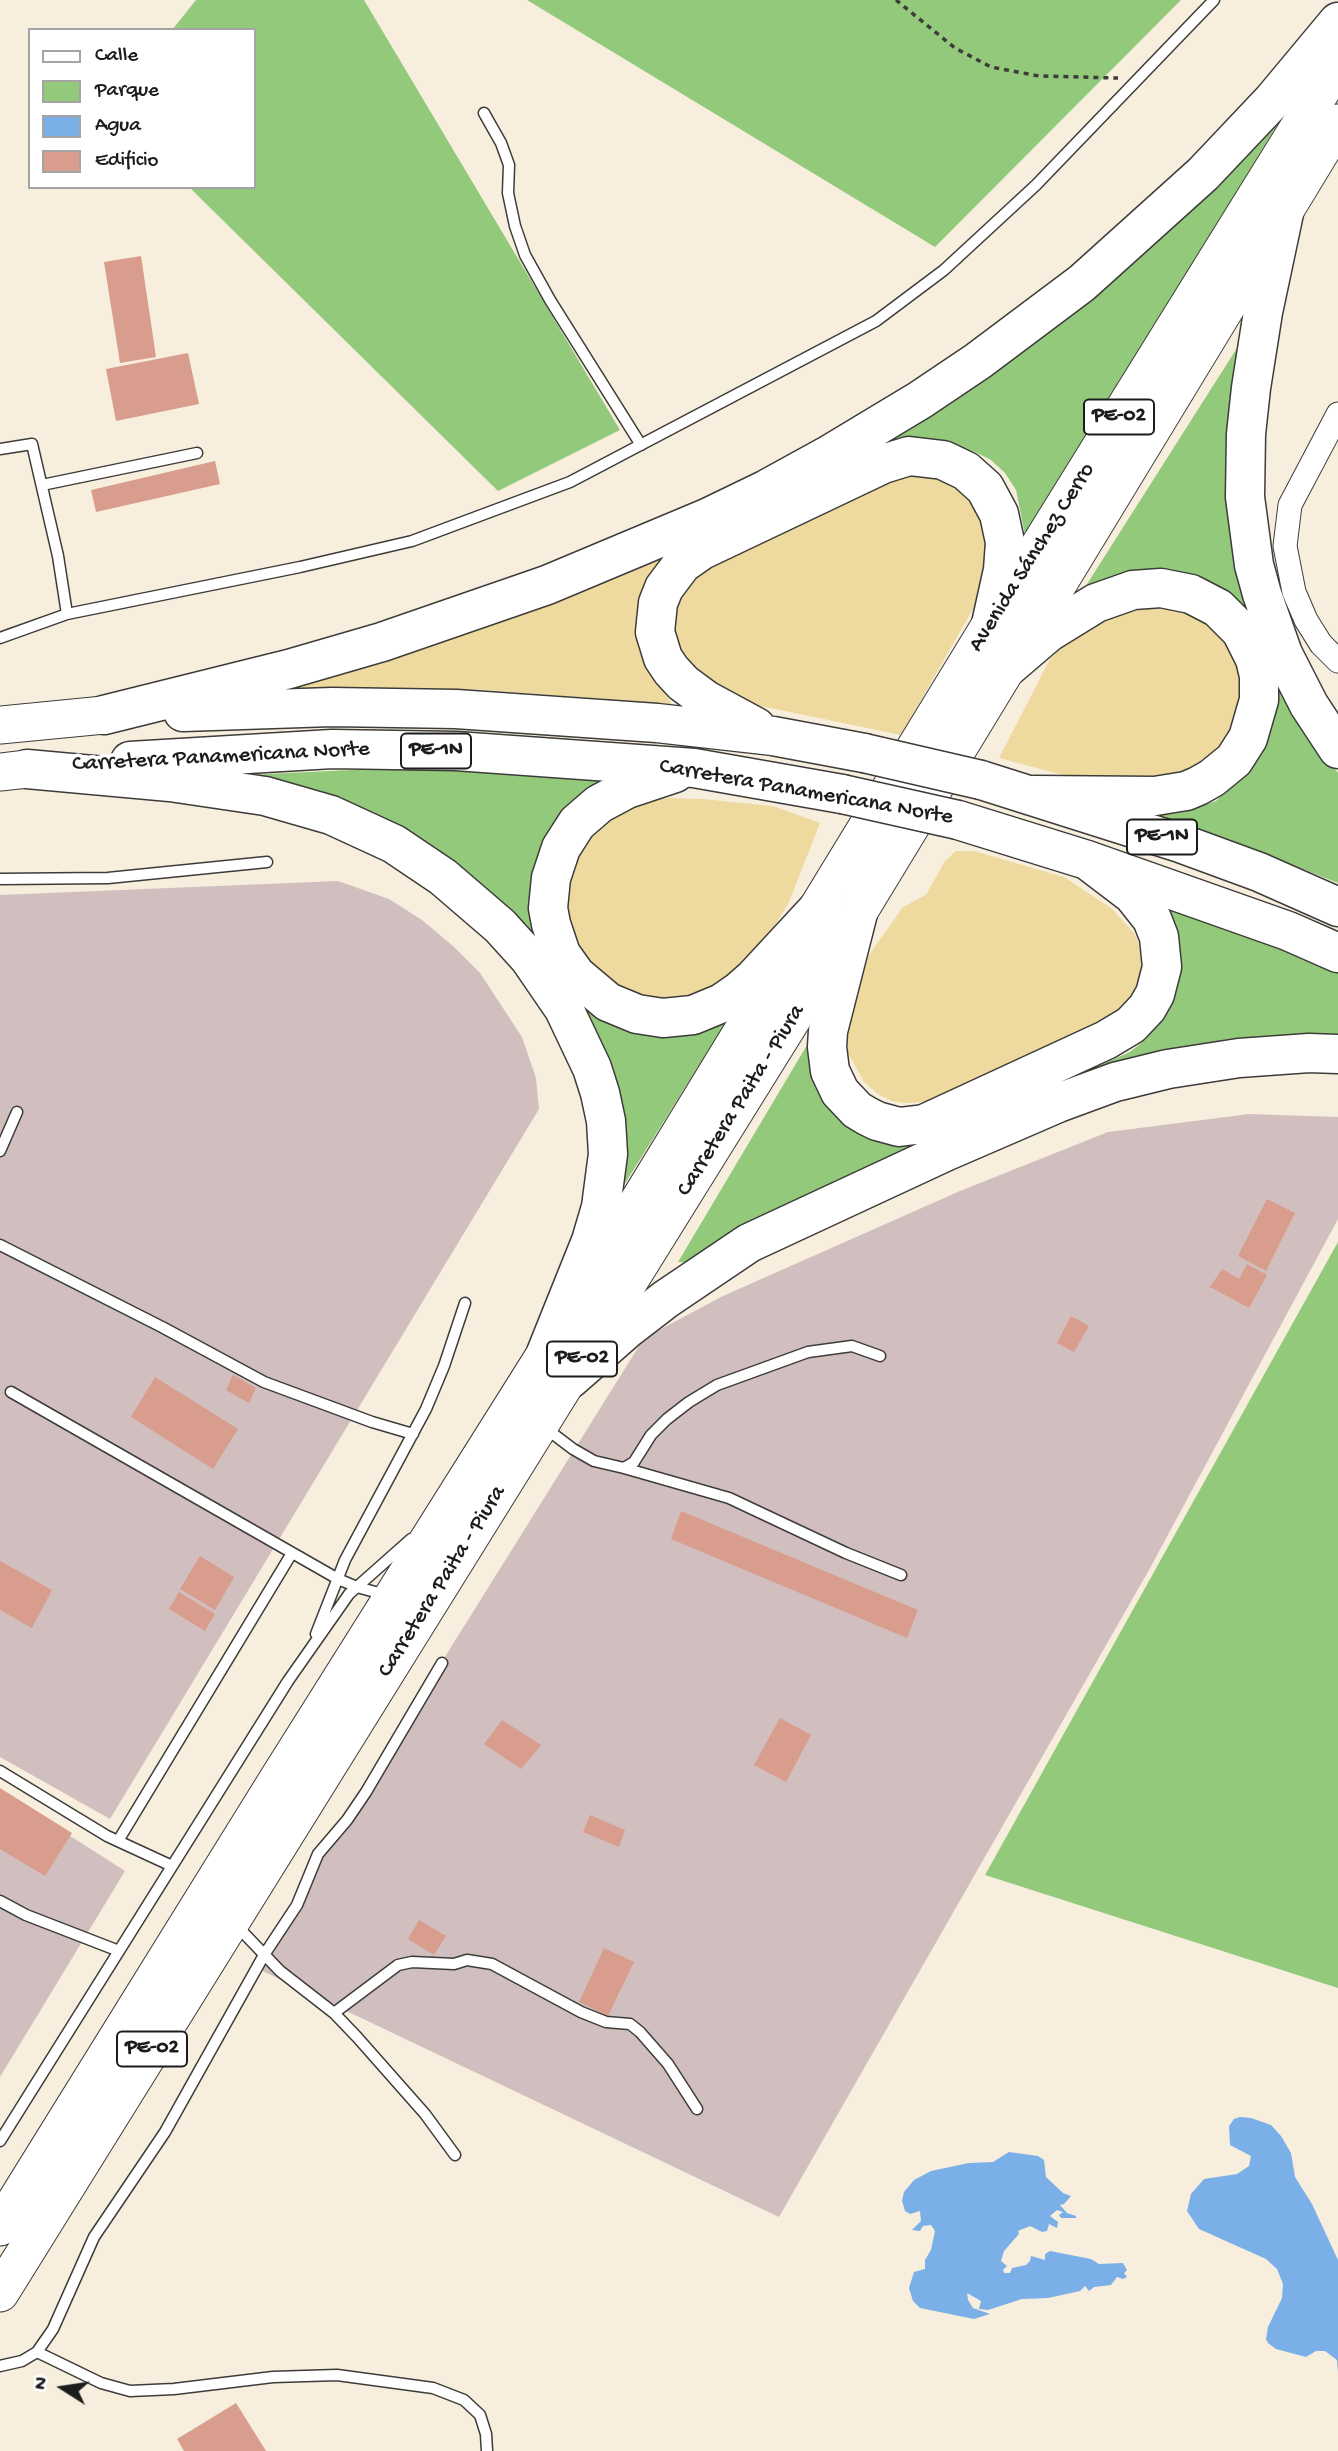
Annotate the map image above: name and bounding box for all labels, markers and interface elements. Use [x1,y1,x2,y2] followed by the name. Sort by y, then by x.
[28,28,256,189] legend
[95,44,138,69] text: Calle
[95,79,159,104] text: Parque
[95,114,141,139] text: Agua
[95,149,159,174] text: Edificio
[1084,400,1154,434] road number: PE-02
[964,458,1102,658] street label: Avenida Sánchez Cerro
[401,734,471,768] road number: PE-1N
[72,736,370,780] street label: Carretera Panamericana Norte
[657,754,955,832] street label: Carretera Panamericana Norte
[1127,820,1197,854] road number: PE-1N
[672,1000,812,1202] street label: Carretera Paita - Piura
[547,1342,617,1376] road number: PE-02
[373,1481,513,1683] street label: Carretera Paita - Piura
[117,2032,187,2066] road number: PE-02
[28,2353,98,2423] north arrow
[29,2375,55,2392] text: N

